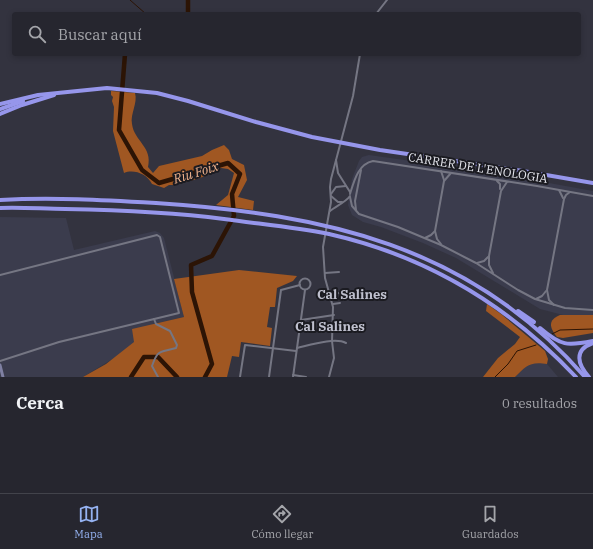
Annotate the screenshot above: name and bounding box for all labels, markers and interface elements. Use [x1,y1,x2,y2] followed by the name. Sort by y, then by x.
[12,12,581,56] search box
[26,23,48,45] icon: search
[58,25,142,44] text: Buscar aquí
[407,149,550,186] street label: CARRER DE L'ENOLOGIA
[170,157,222,188] water label: Riu Foix
[317,286,387,303] district label: Cal Salines
[295,318,365,335] district label: Cal Salines
[16,392,64,414] text: Cerca
[502,395,577,412] text: 0 resultados
[74,503,103,541] tab: Mapa
[252,503,313,541] tab: Cómo llegar
[462,503,519,541] tab: Guardados

